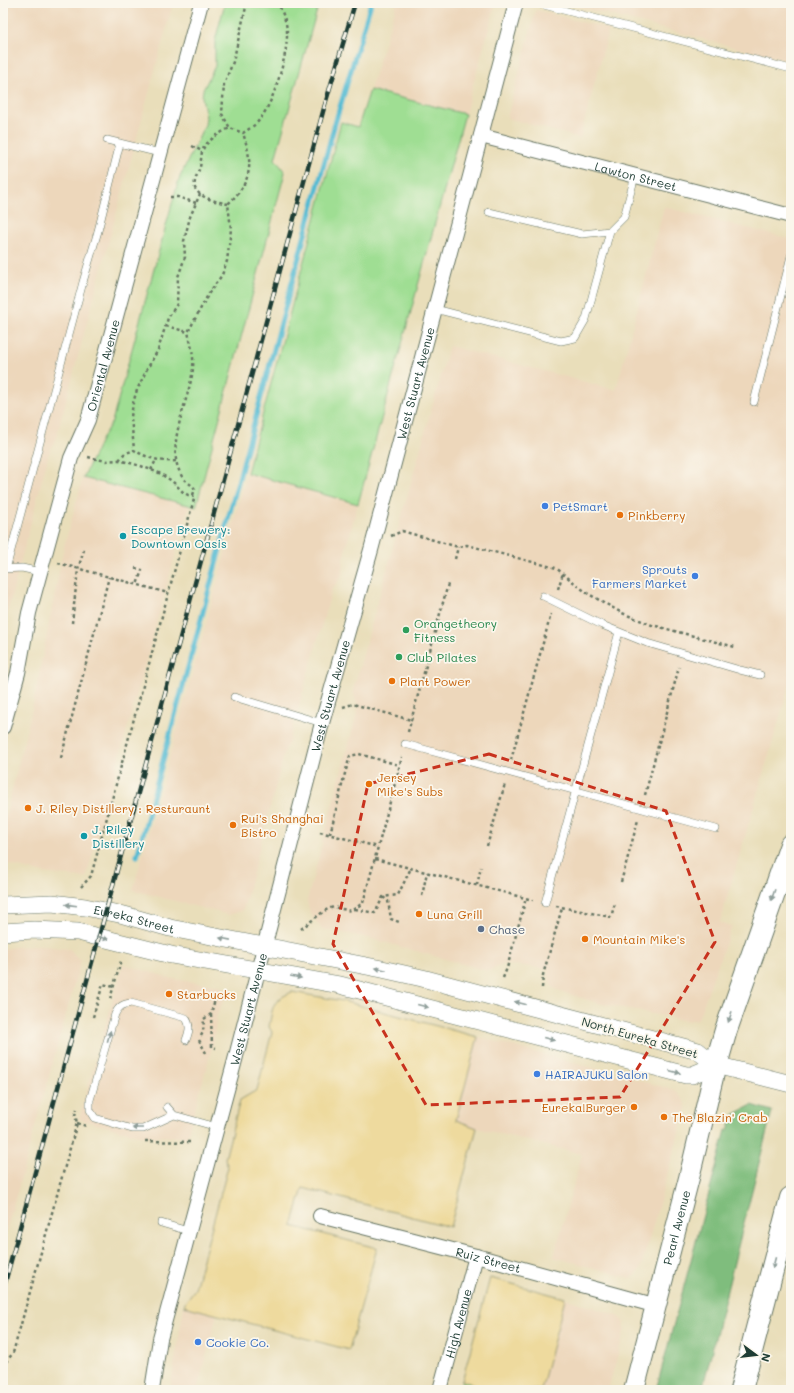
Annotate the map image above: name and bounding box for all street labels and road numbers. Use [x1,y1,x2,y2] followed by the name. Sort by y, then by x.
[593,158,679,194] street label: Lawton Street
[83,318,123,413] street label: Oriental Avenue
[393,325,438,441] street label: West Stuart Avenue
[307,638,353,754] street label: West Stuart Avenue
[92,901,176,937] street label: Eureka Street
[226,951,270,1067] street label: West Stuart Avenue
[580,1013,700,1061] street label: North Eureka Street
[659,1188,694,1267] street label: Pearl Avenue
[454,1243,523,1276] street label: Ruiz Street
[441,1287,475,1360] street label: High Avenue

